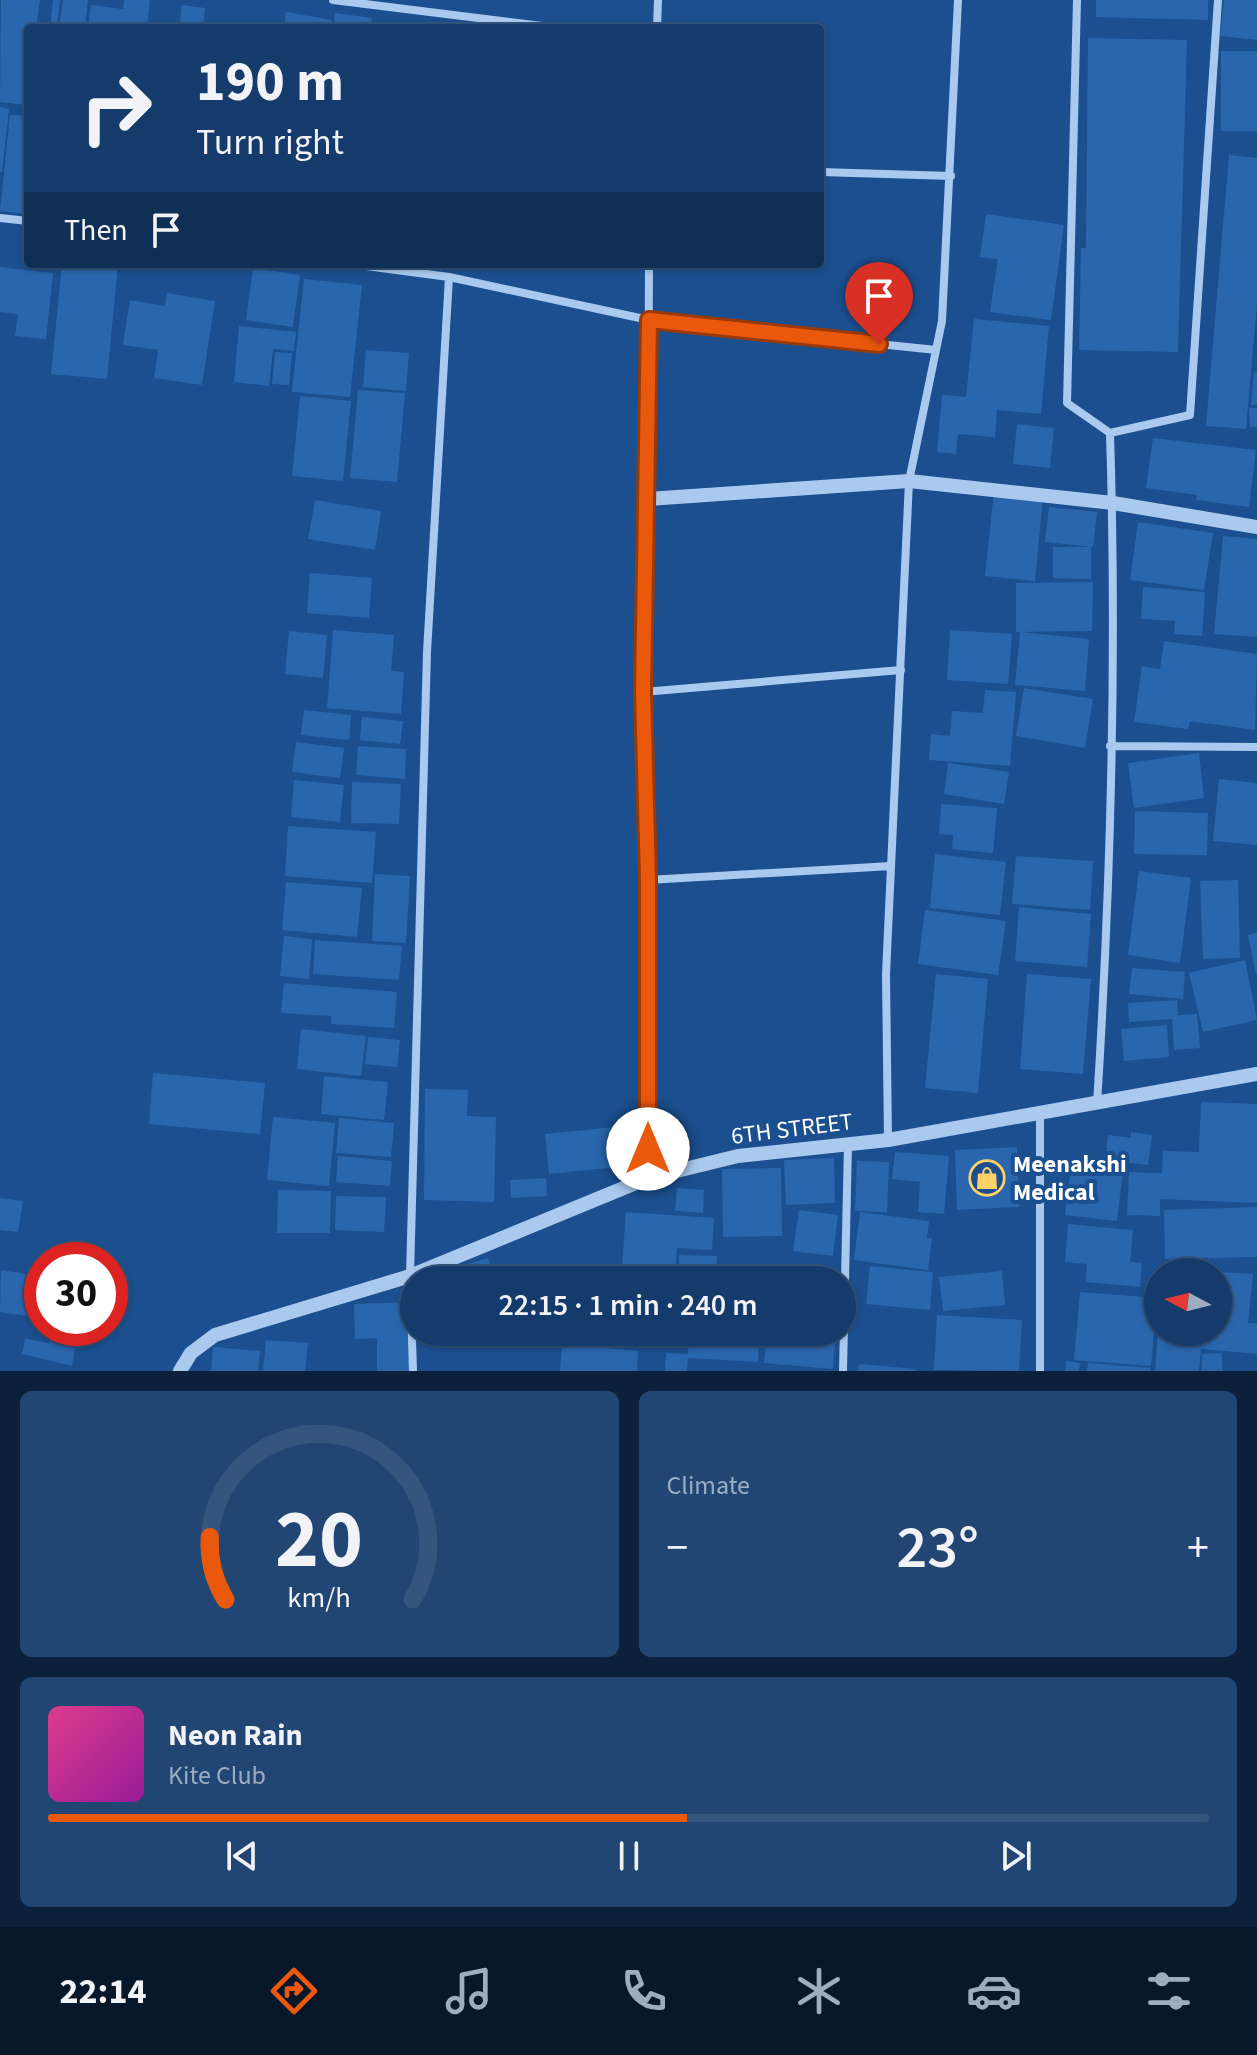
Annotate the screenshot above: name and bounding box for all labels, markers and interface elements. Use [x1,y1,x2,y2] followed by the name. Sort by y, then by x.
[196,43,344,122] text: 190 m
[64,56,168,160] icon: right
[196,117,344,168] text: Turn right
[144,208,188,252] icon: arrive
[64,209,128,252] text: Then
[845,262,913,344] pin
[857,274,901,318] icon: arrive
[729,1104,855,1154] street label: 6TH STREET
[606,1107,690,1191] position arrow
[1013,1147,1127,1210] place label: Meenakshi Medical
[968,1159,1006,1197] shop icon: Meenakshi Medical
[24,1242,128,1346] speed limit sign: 30
[1144,1258,1232,1346] north arrow
[1144,1258,1232,1346] map controls
[498,1284,758,1327] text: 22:15 · 1 min · 240 m
[667,1467,750,1504] text: Climate
[275,1481,363,1599] text: 20
[897,1506,979,1591] text: 23°
[667,1517,688,1580] text: −
[1187,1517,1209,1580] text: +
[288,1578,351,1618] text: km/h
[168,1714,303,1757] text: Neon Rain
[168,1757,266,1794] text: Kite Club
[220,1834,264,1878] icon: previous
[607,1834,651,1878] icon: pause
[994,1834,1038,1878] icon: next
[266,1963,322,2019] icon: directions
[441,1963,497,2019] icon: music
[616,1963,672,2019] icon: phone
[791,1963,847,2019] icon: climate
[966,1963,1022,2019] icon: car
[1141,1963,1197,2019] icon: filters
[60,1966,146,2017] text: 22:14

